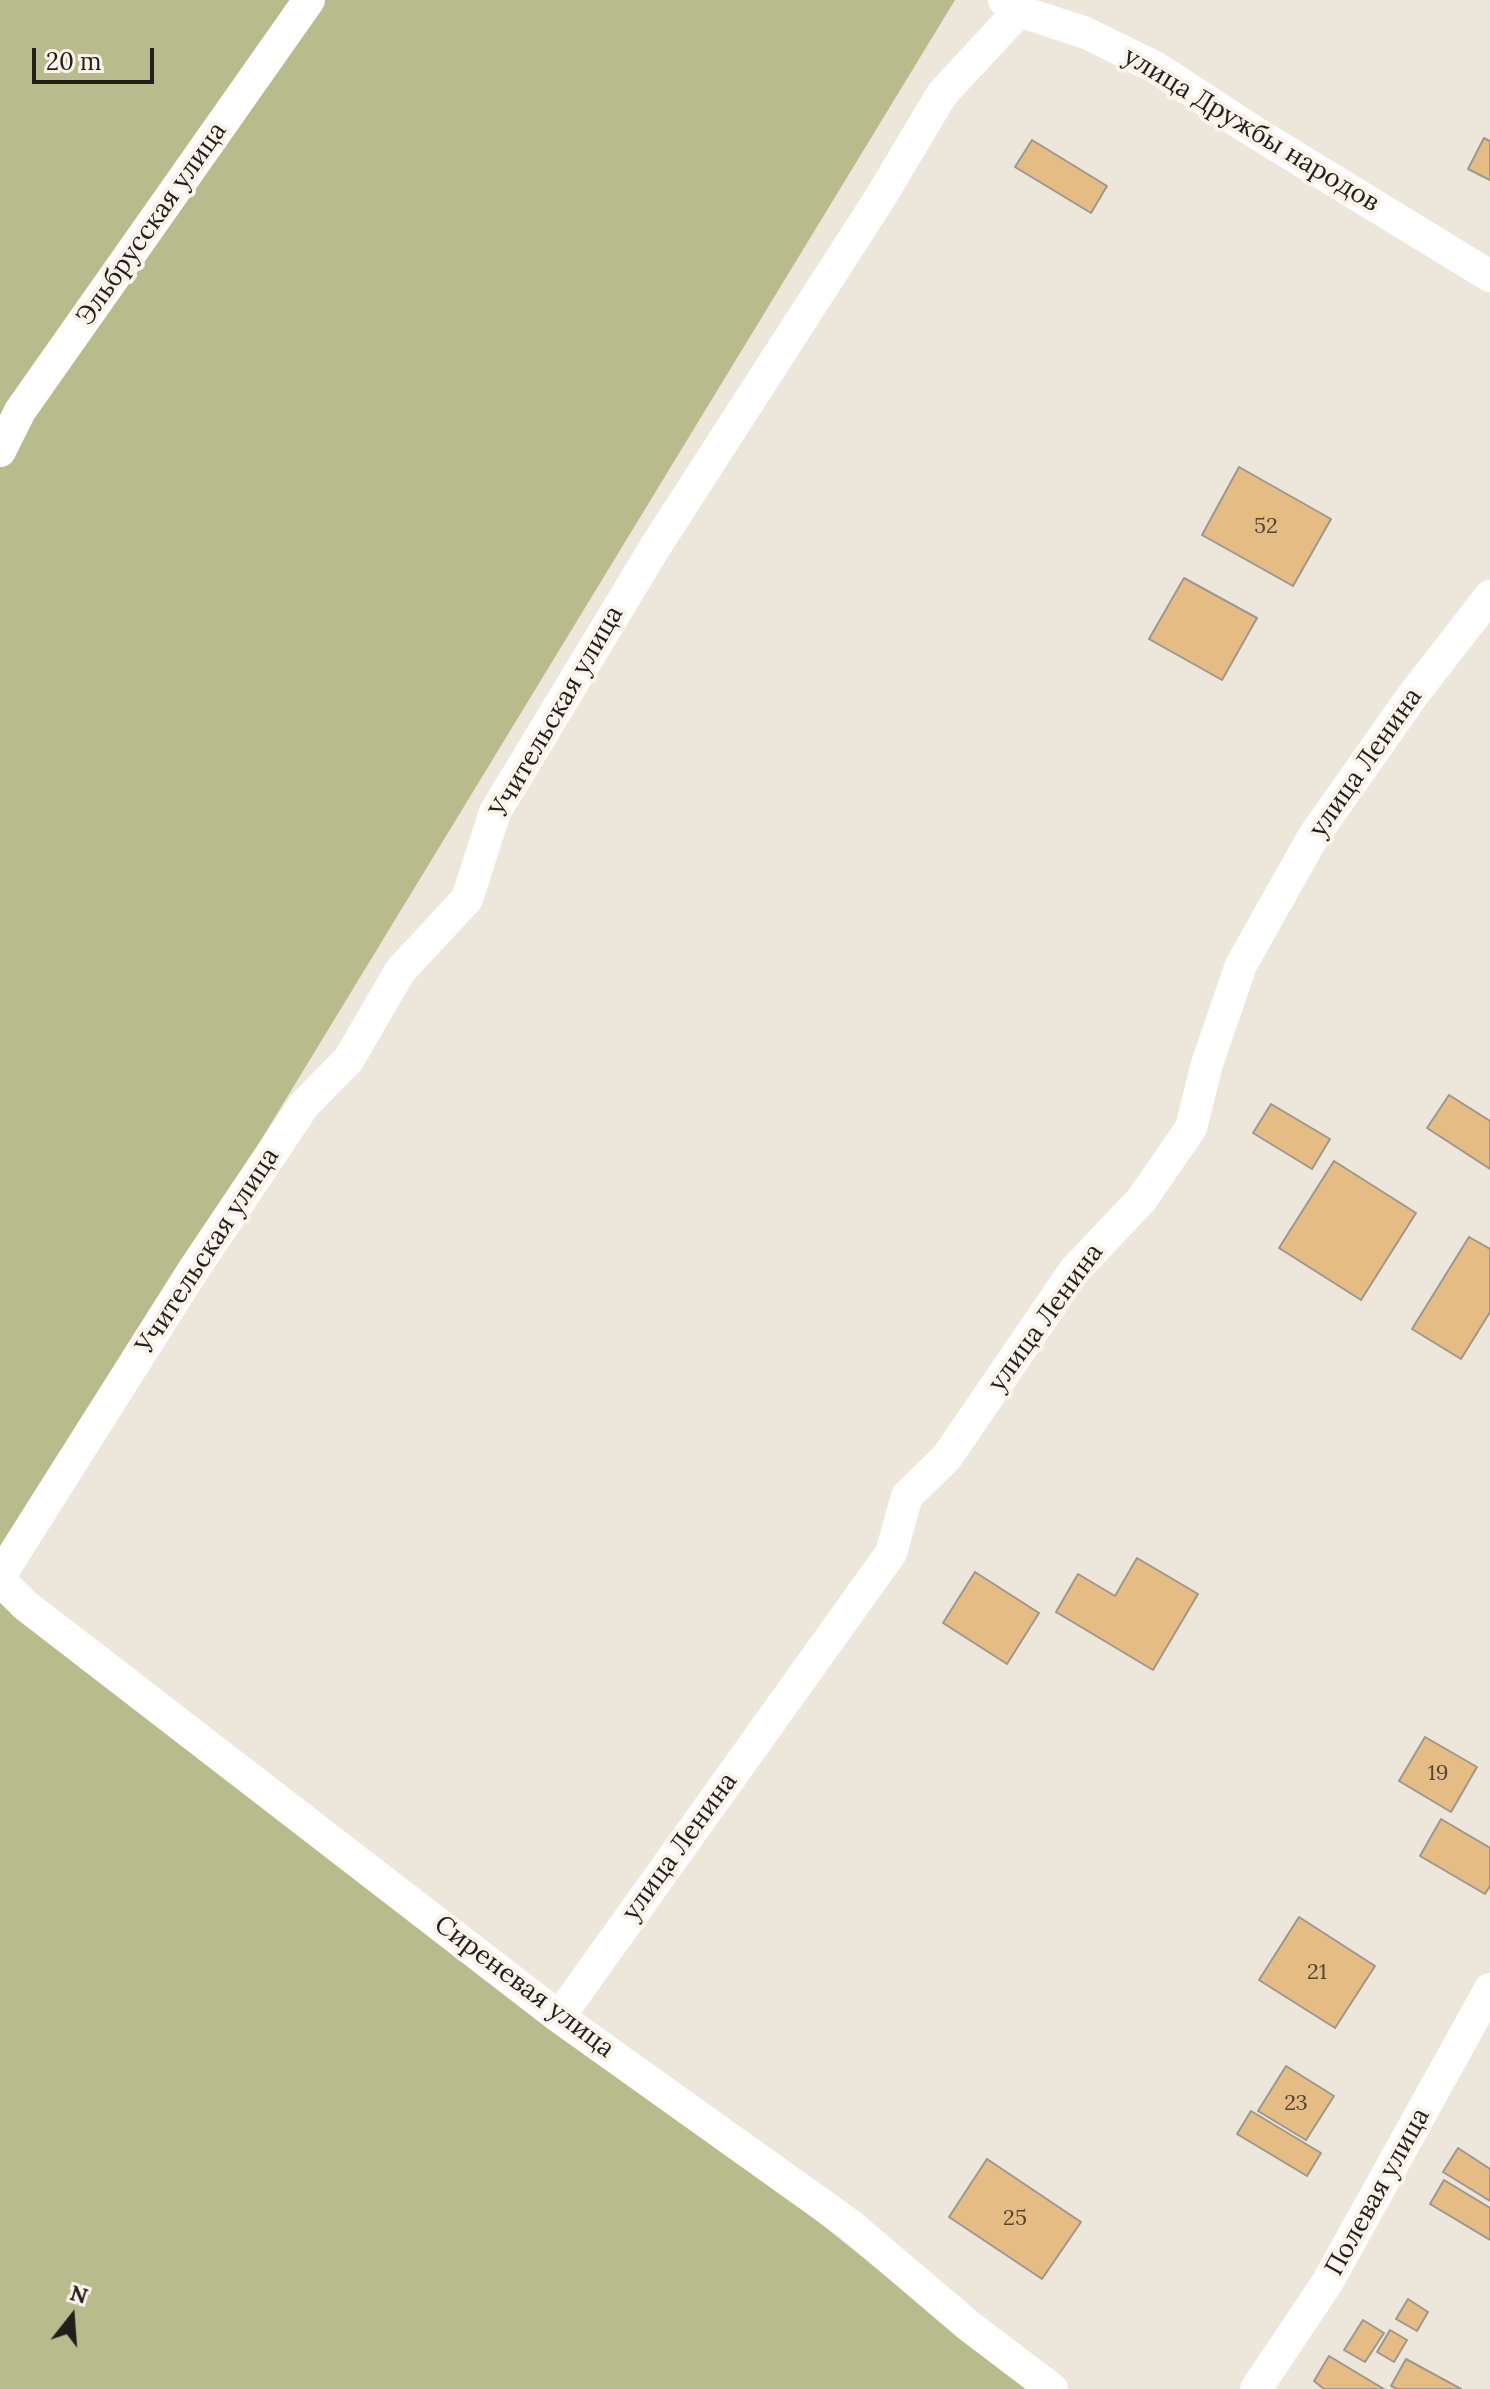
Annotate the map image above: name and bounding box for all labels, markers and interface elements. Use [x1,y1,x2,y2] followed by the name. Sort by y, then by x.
[36,32,158,82] scale bar
[1117,41,1385,219] street label: улица Дружбы народов
[46,46,102,77] text: 20 m
[70,117,234,331] street label: Эльбрусская улица
[1254,514,1278,540] house number: 52
[484,601,630,823] street label: Учительская улица
[1303,682,1429,844] street label: улица Ленина
[130,1142,286,1360] street label: Учительская улица
[982,1238,1110,1398] street label: улица Ленина
[1428,1761,1448,1787] house number: 19
[616,1767,744,1927] street label: улица Ленина
[428,1909,620,2065] street label: Сиреневая улица
[1307,1960,1327,1986] house number: 21
[1284,2091,1308,2117] house number: 23
[1319,2103,1437,2281] street label: Полевая улица
[1003,2206,1027,2232] house number: 25
[32,2277,112,2357] north arrow
[67,2278,91,2310] text: N

